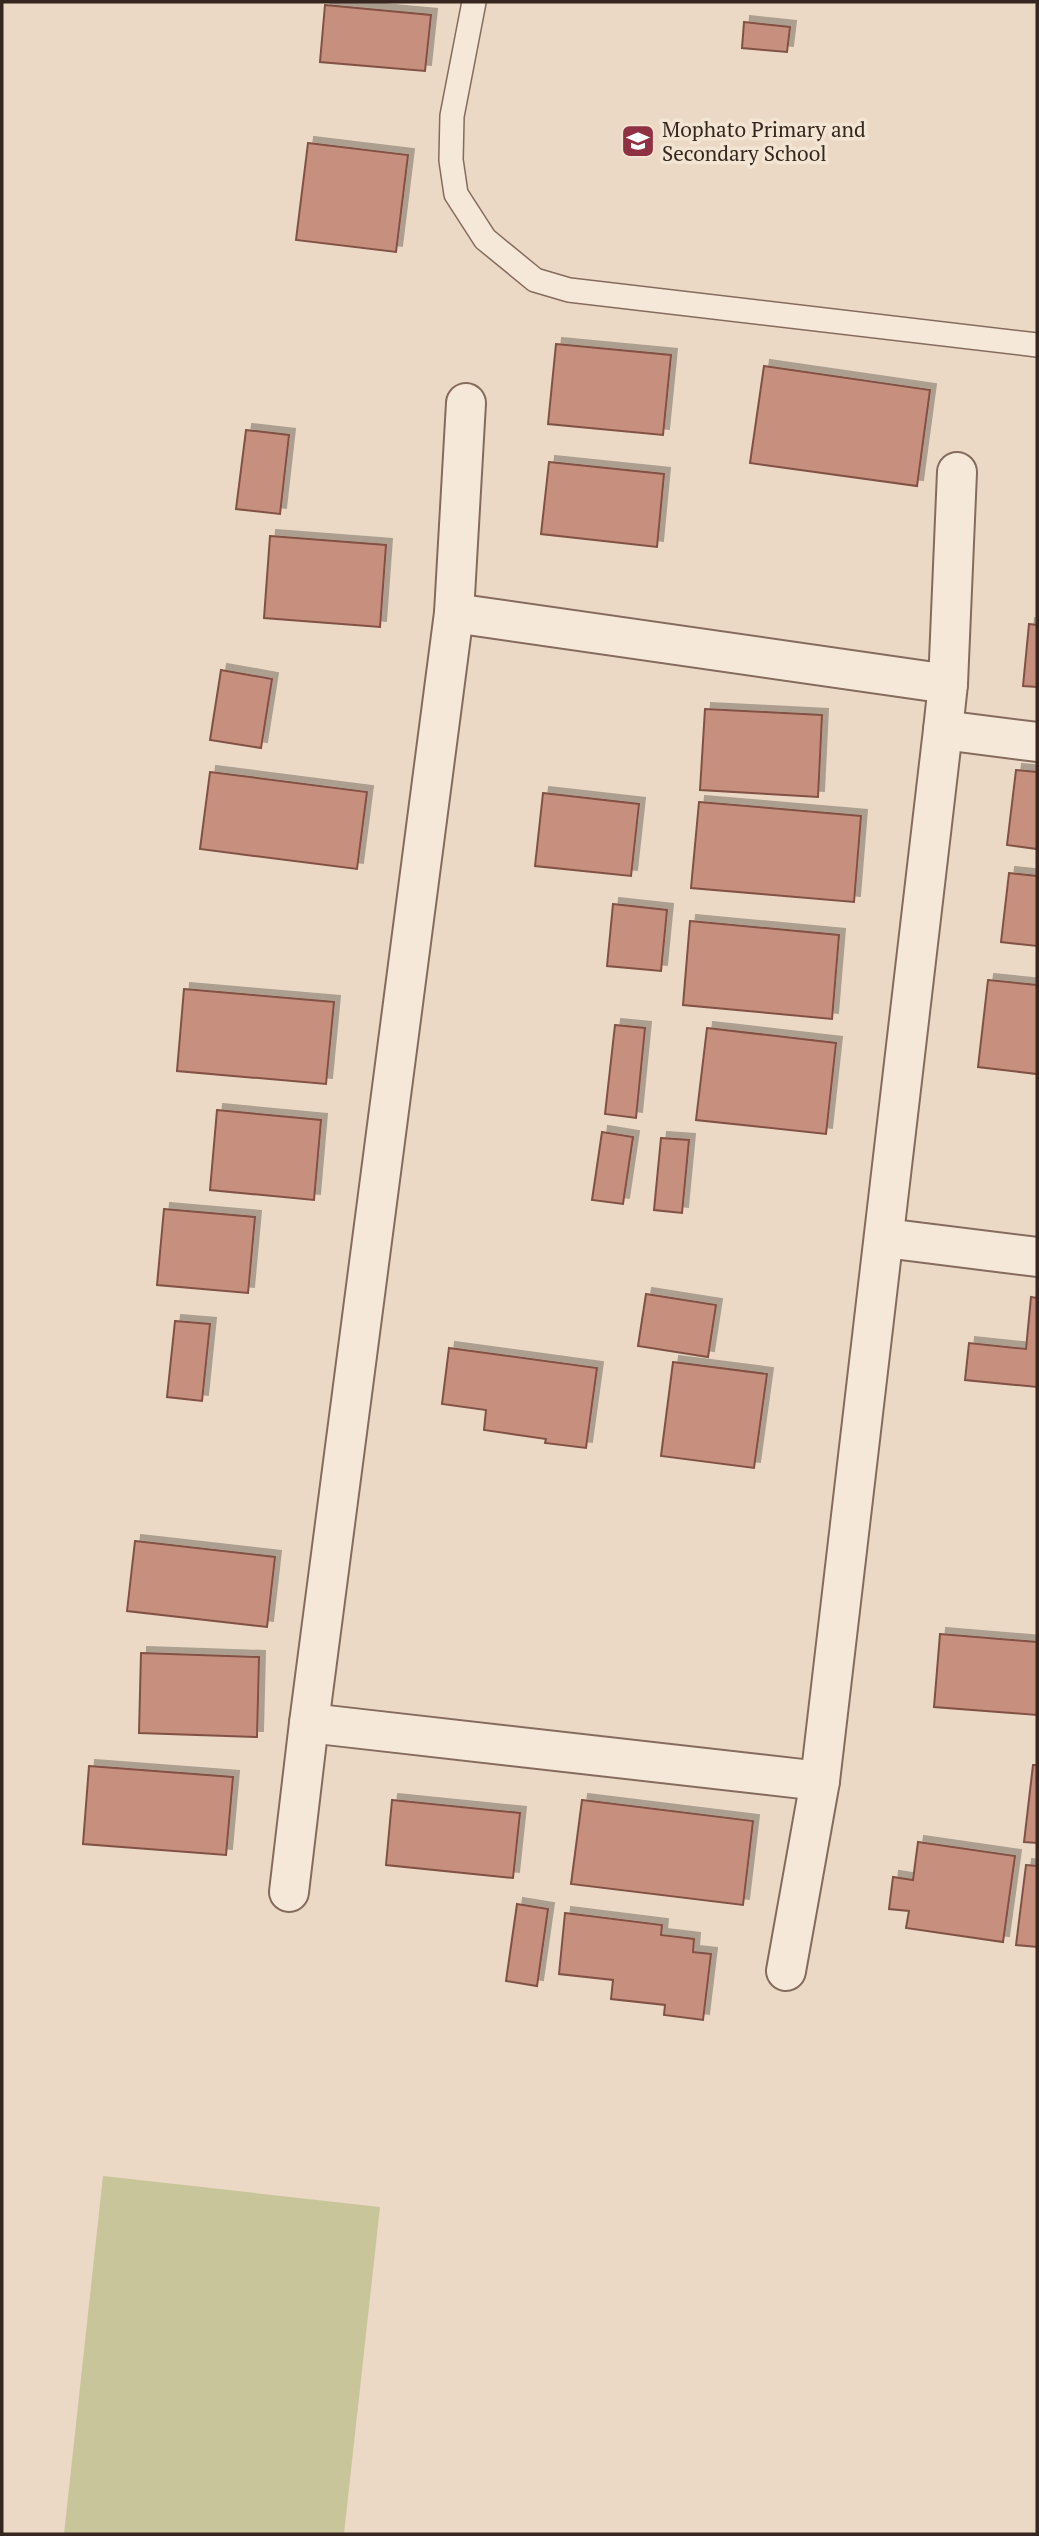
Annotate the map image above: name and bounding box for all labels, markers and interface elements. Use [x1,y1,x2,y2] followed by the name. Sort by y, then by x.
[662,115,866,167] place label: Mophato Primary and Secondary School
[619,122,657,160] school or university icon: Mophato Primary and Secondary School

